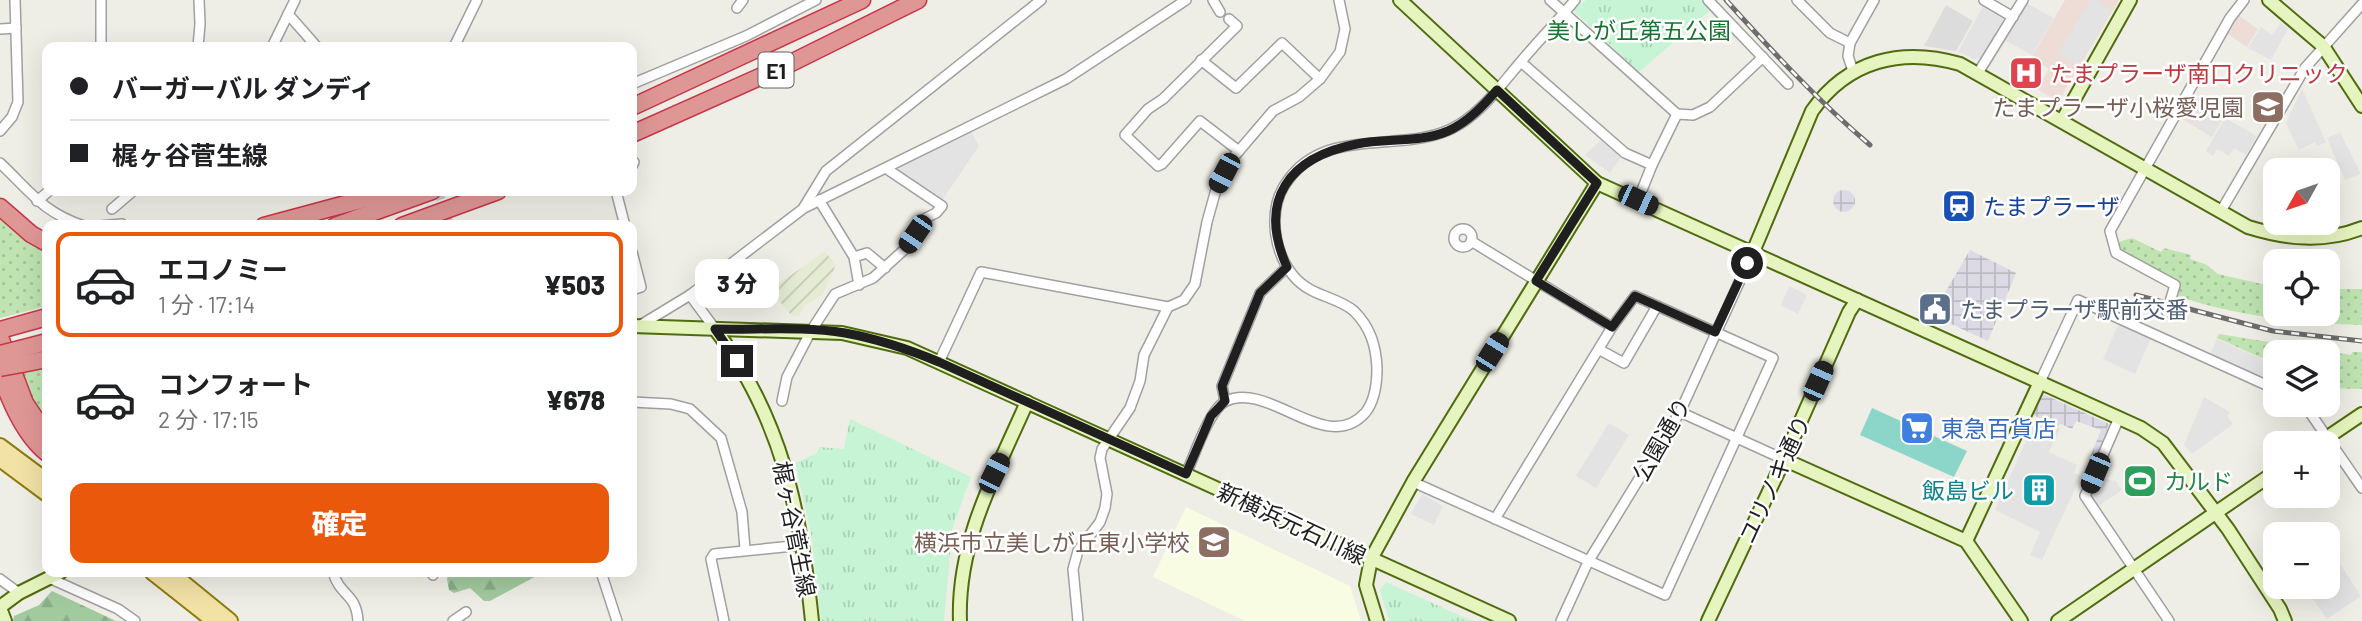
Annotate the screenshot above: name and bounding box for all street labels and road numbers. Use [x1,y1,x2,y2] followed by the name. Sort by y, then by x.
[758,52,794,88] road number: E1
[1626,392,1696,486] street label: 公園通り
[1732,411,1816,547] street label: ユリノキ通り
[768,459,822,599] street label: 梶ヶ谷菅生線
[1213,476,1371,570] street label: 新横浜元石川線

